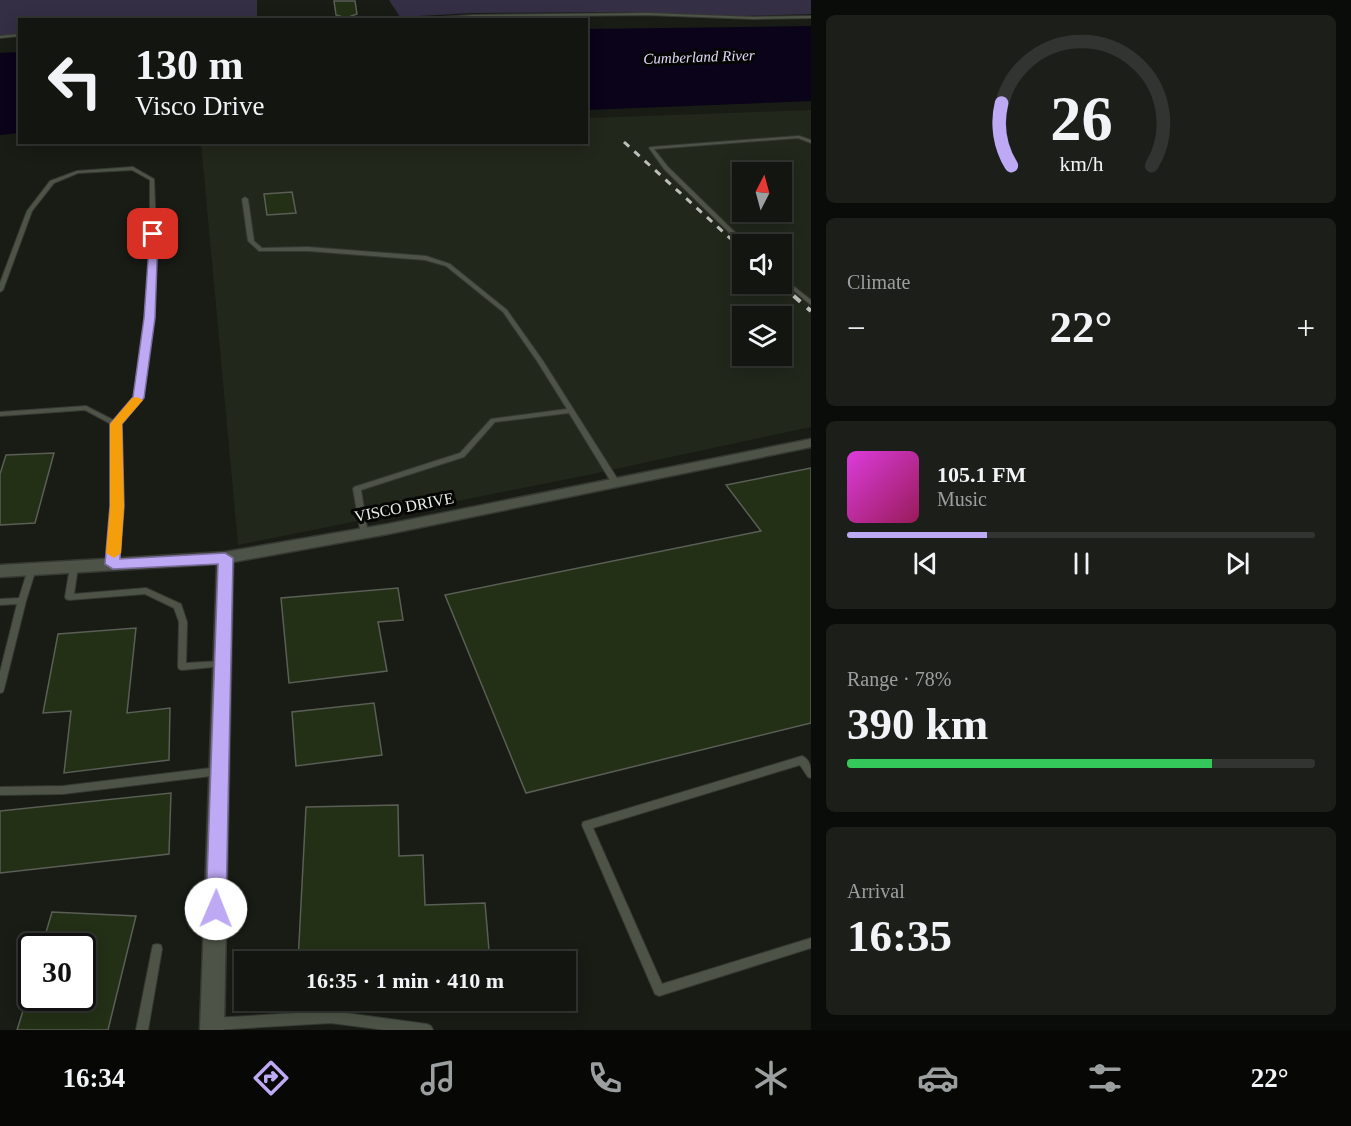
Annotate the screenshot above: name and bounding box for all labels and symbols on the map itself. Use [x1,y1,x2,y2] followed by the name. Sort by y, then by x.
[643,47,755,67] water label: Cumberland River
[732,162,792,222] north arrow
[127,208,178,259] pin
[353,489,455,525] street label: VISCO DRIVE
[184,877,248,941] position arrow
[18,933,96,1011] speed limit sign: 30

